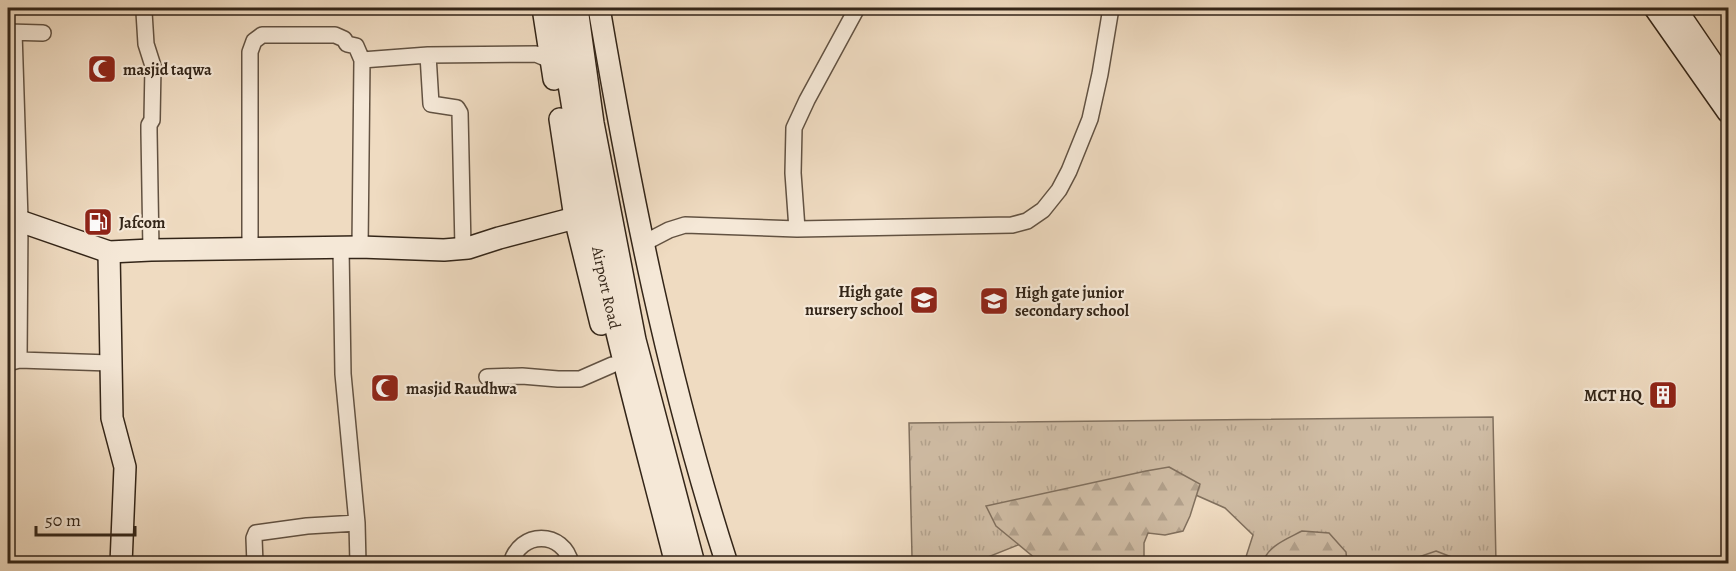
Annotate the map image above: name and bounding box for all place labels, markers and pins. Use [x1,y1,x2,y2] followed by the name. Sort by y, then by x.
[86,53,118,85] mosque icon: masjid taqwa
[123,59,212,81] place label: masjid taqwa
[82,206,114,238] fuel station icon: Jafcom
[119,212,166,234] place label: Jafcom
[805,281,904,321] place label: High gate nursery school
[1015,282,1130,322] place label: High gate junior secondary school
[908,284,940,316] school or university icon: High gate nursery school
[978,285,1010,317] school or university icon: High gate junior secondary school
[369,372,401,404] mosque icon: masjid Raudhwa
[406,378,517,400] place label: masjid Raudhwa
[1647,379,1679,411] building icon: MCT HQ
[1584,385,1645,407] place label: MCT HQ

